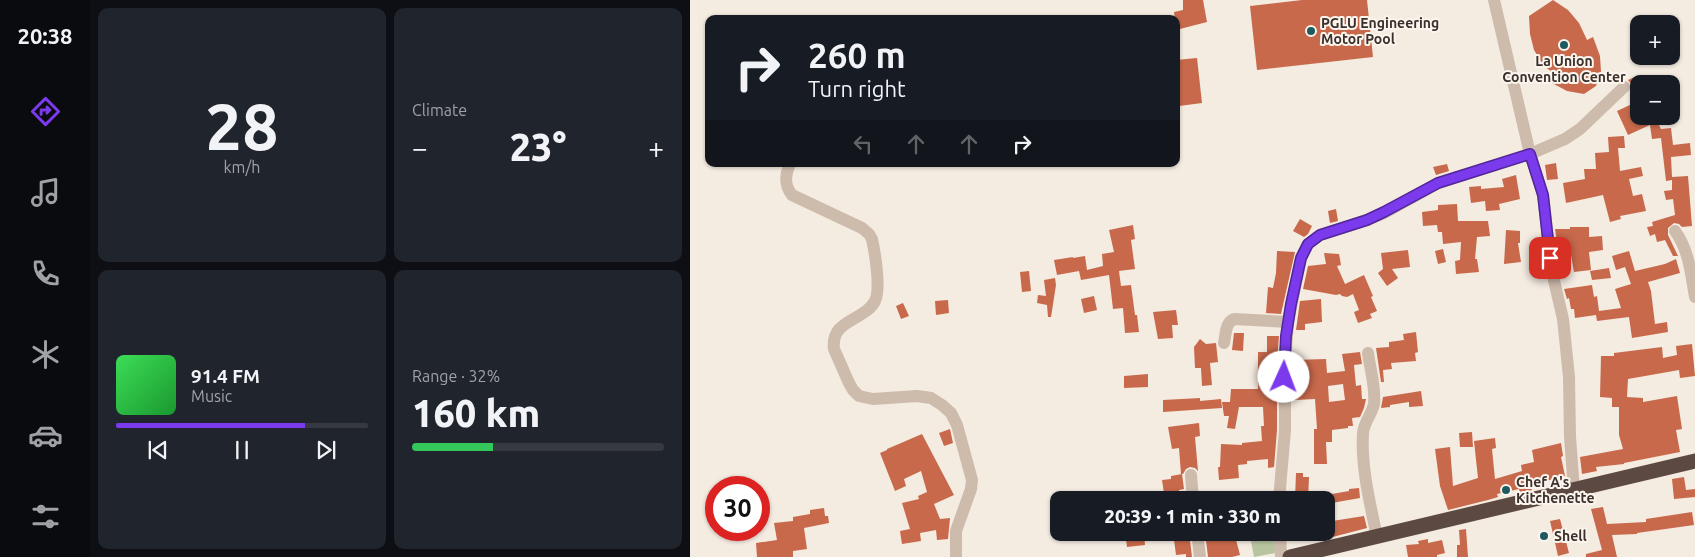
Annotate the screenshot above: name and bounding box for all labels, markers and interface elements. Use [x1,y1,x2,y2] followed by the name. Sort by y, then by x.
[1321,15,1439,47] place label: PGLU Engineering Motor Pool
[1630,15,1680,125] map controls
[1630,15,1680,65] button: +
[17,23,73,48] text: 20:38
[1305,25,1317,37] marker: PGLU Engineering Motor Pool
[725,35,790,100] icon: right
[808,35,906,75] text: 260 m
[1558,39,1570,51] marker: La Union Convention Center
[1502,53,1626,85] place label: La Union Convention Center
[1630,75,1680,125] button: −
[808,76,906,101] text: Turn right
[205,89,279,162] text: 28
[28,94,63,129] icon: directions
[412,101,467,119] text: Climate
[510,126,566,168] text: 23°
[849,130,877,158] icon: left
[902,130,930,158] icon: ahead
[955,130,983,158] icon: ahead
[1008,130,1036,158] icon: right
[412,132,428,163] text: −
[648,132,664,163] text: +
[224,158,260,176] text: km/h
[28,175,63,210] icon: music
[1529,237,1571,279] pin
[1536,244,1564,272] icon: arrive
[28,256,63,291] icon: phone
[28,337,63,372] icon: climate
[1257,350,1309,402] position arrow
[191,365,260,387] text: 91.4 FM
[412,367,500,385] text: Range · 32%
[191,387,232,405] text: Music
[412,392,540,434] text: 160 km
[28,418,63,453] icon: car
[144,436,172,464] icon: previous
[228,436,256,464] icon: pause
[312,436,340,464] icon: next
[1516,474,1595,506] place label: Chef A's Kitchenette
[705,476,770,541] speed limit sign: 30
[1500,484,1512,496] marker: Chef A's Kitchenette
[28,499,63,534] icon: filters
[1104,505,1281,527] text: 20:39 · 1 min · 330 m
[1554,528,1587,544] place label: Shell
[1538,530,1550,542] marker: Shell

